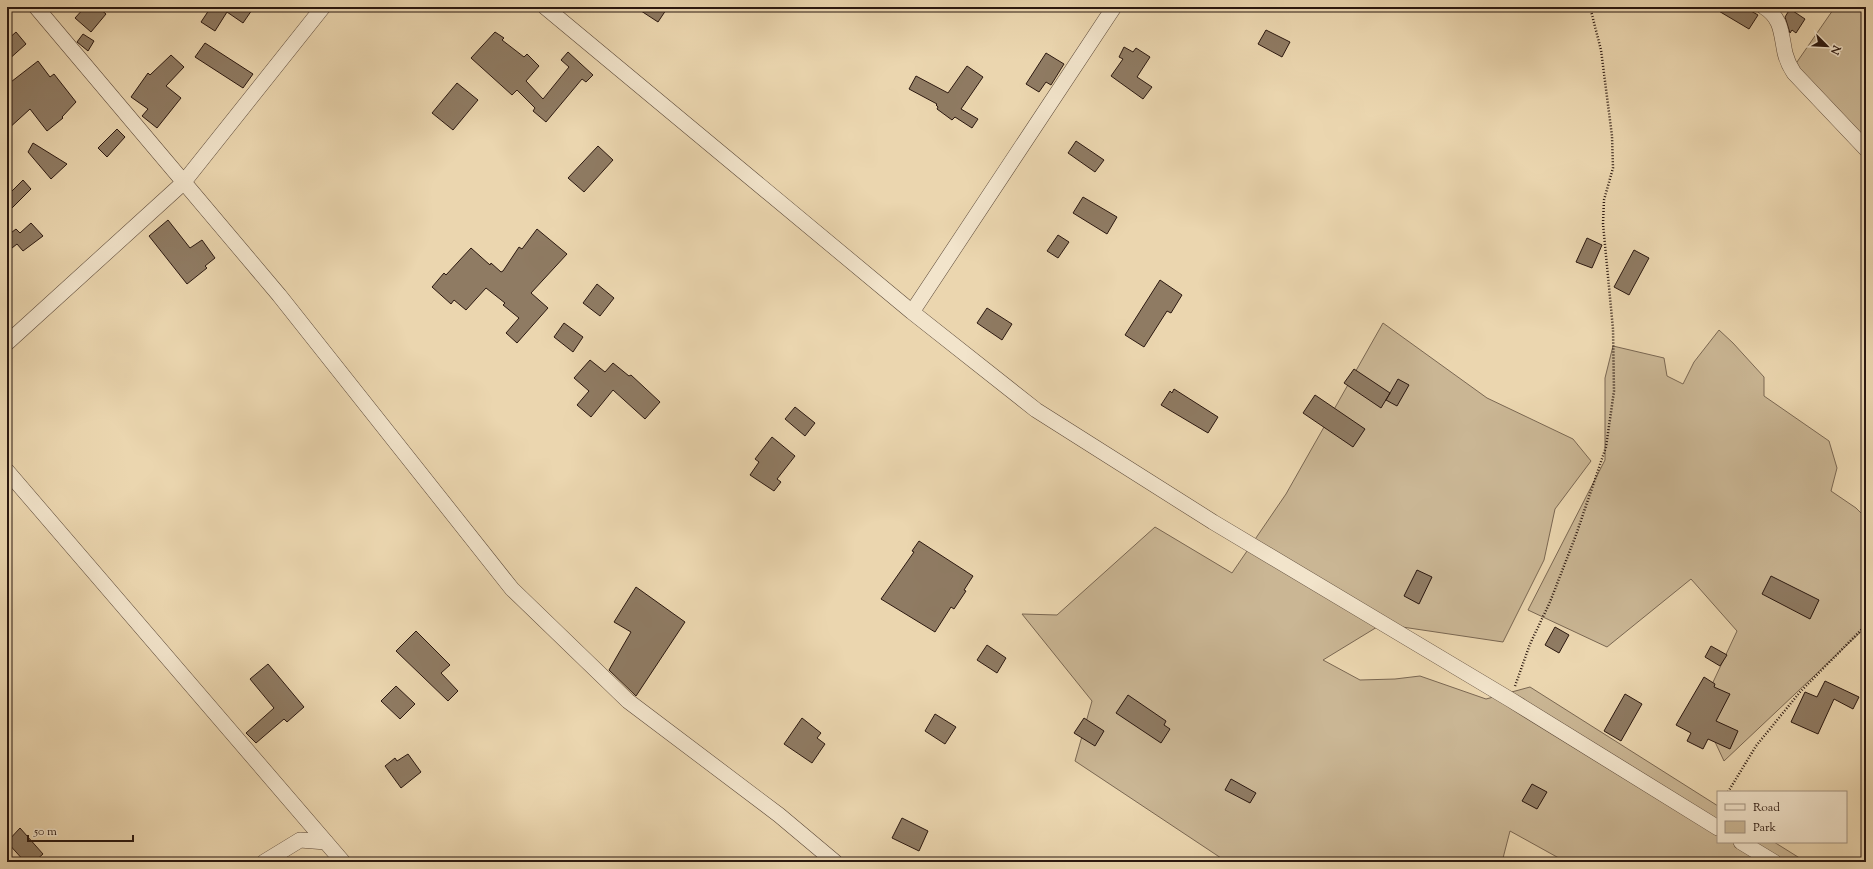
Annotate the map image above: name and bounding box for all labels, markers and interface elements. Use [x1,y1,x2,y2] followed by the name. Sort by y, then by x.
[1807,26,1847,66] north arrow
[1826,41,1845,57] text: N
[1717,791,1847,843] legend
[1753,799,1780,817] text: Road
[28,817,133,843] scale bar
[1753,819,1776,837] text: Park
[33,823,57,841] text: 50 m

